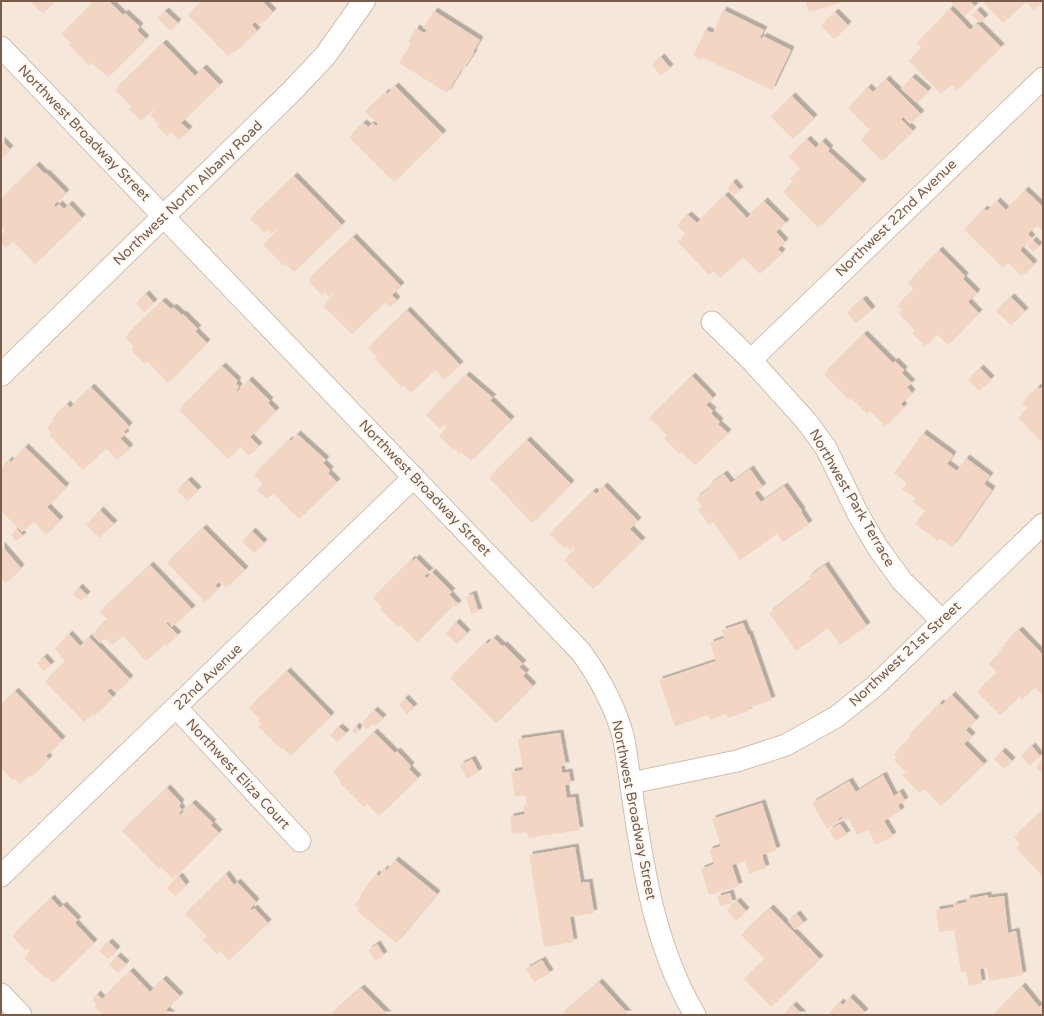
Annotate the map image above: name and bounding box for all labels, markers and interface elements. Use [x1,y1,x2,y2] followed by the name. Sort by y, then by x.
[14,61,154,205] street label: Northwest Broadway Street
[110,117,266,269] street label: Northwest North Albany Road
[832,156,960,280] street label: Northwest 22nd Avenue
[355,416,495,560] street label: Northwest Broadway Street
[806,426,898,570] street label: Northwest Park Terrace
[846,597,965,710] street label: Northwest 21st Street
[170,640,246,714] street label: 22nd Avenue
[182,715,294,833] street label: Northwest Eliza Court
[608,718,660,902] street label: Northwest Broadway Street

